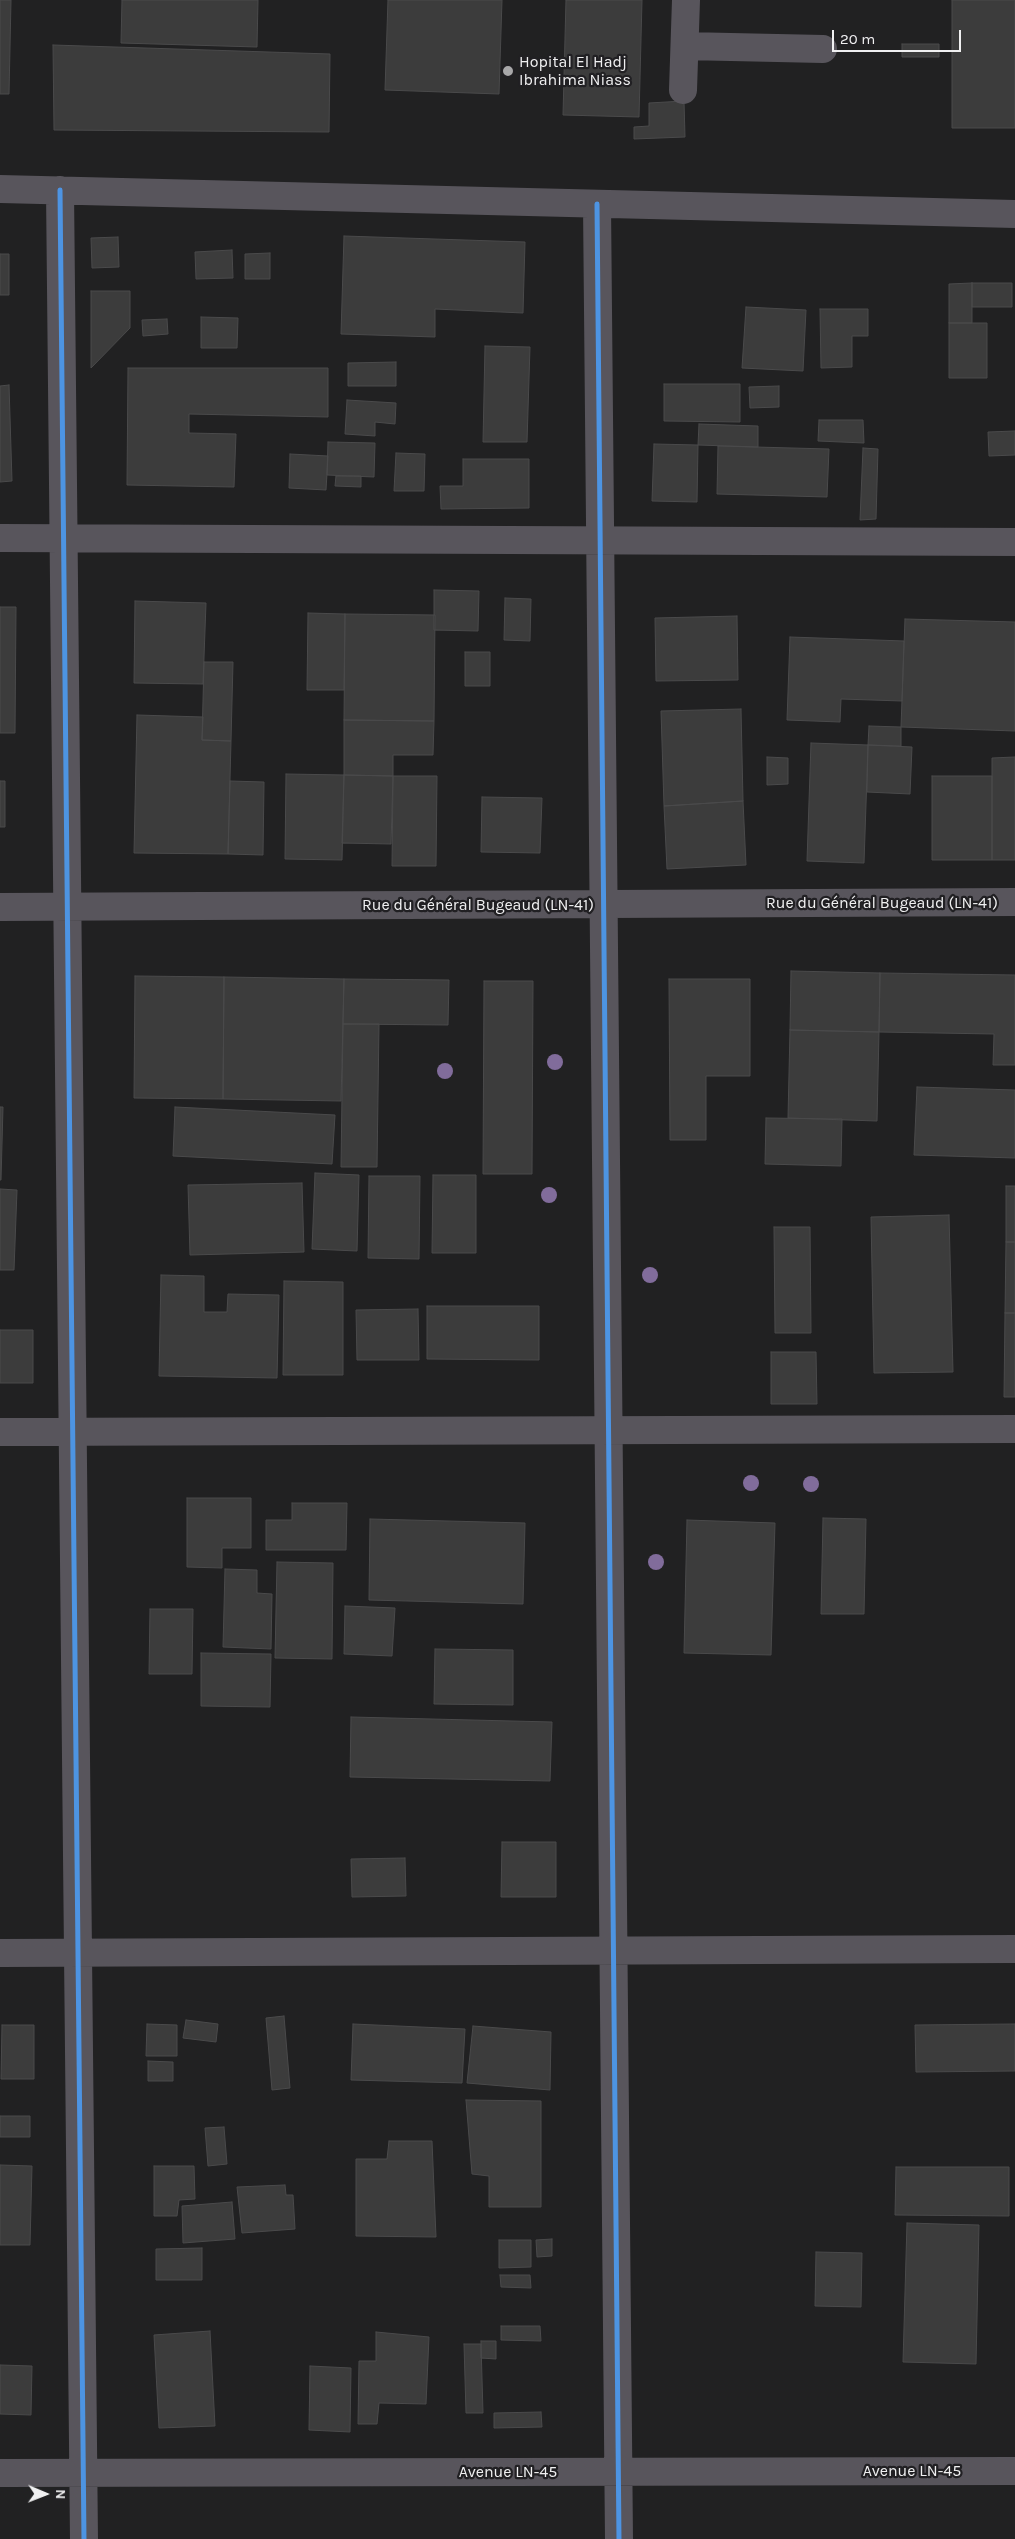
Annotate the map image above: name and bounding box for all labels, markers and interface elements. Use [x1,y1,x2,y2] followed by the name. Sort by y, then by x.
[835,20,964,52] scale bar
[840,30,875,48] text: 20 m
[519,52,631,90] place label: Hopital El Hadj Ibrahima Niass
[501,64,515,78] marker: Hopital El Hadj Ibrahima Niass
[766,893,998,913] street label: Rue du Général Bugeaud (LN-41)
[362,895,594,915] street label: Rue du Général Bugeaud (LN-41)
[863,2461,961,2481] street label: Avenue LN-45
[459,2462,557,2482] street label: Avenue LN-45
[20,2469,70,2519] north arrow
[52,2489,69,2499] text: N

